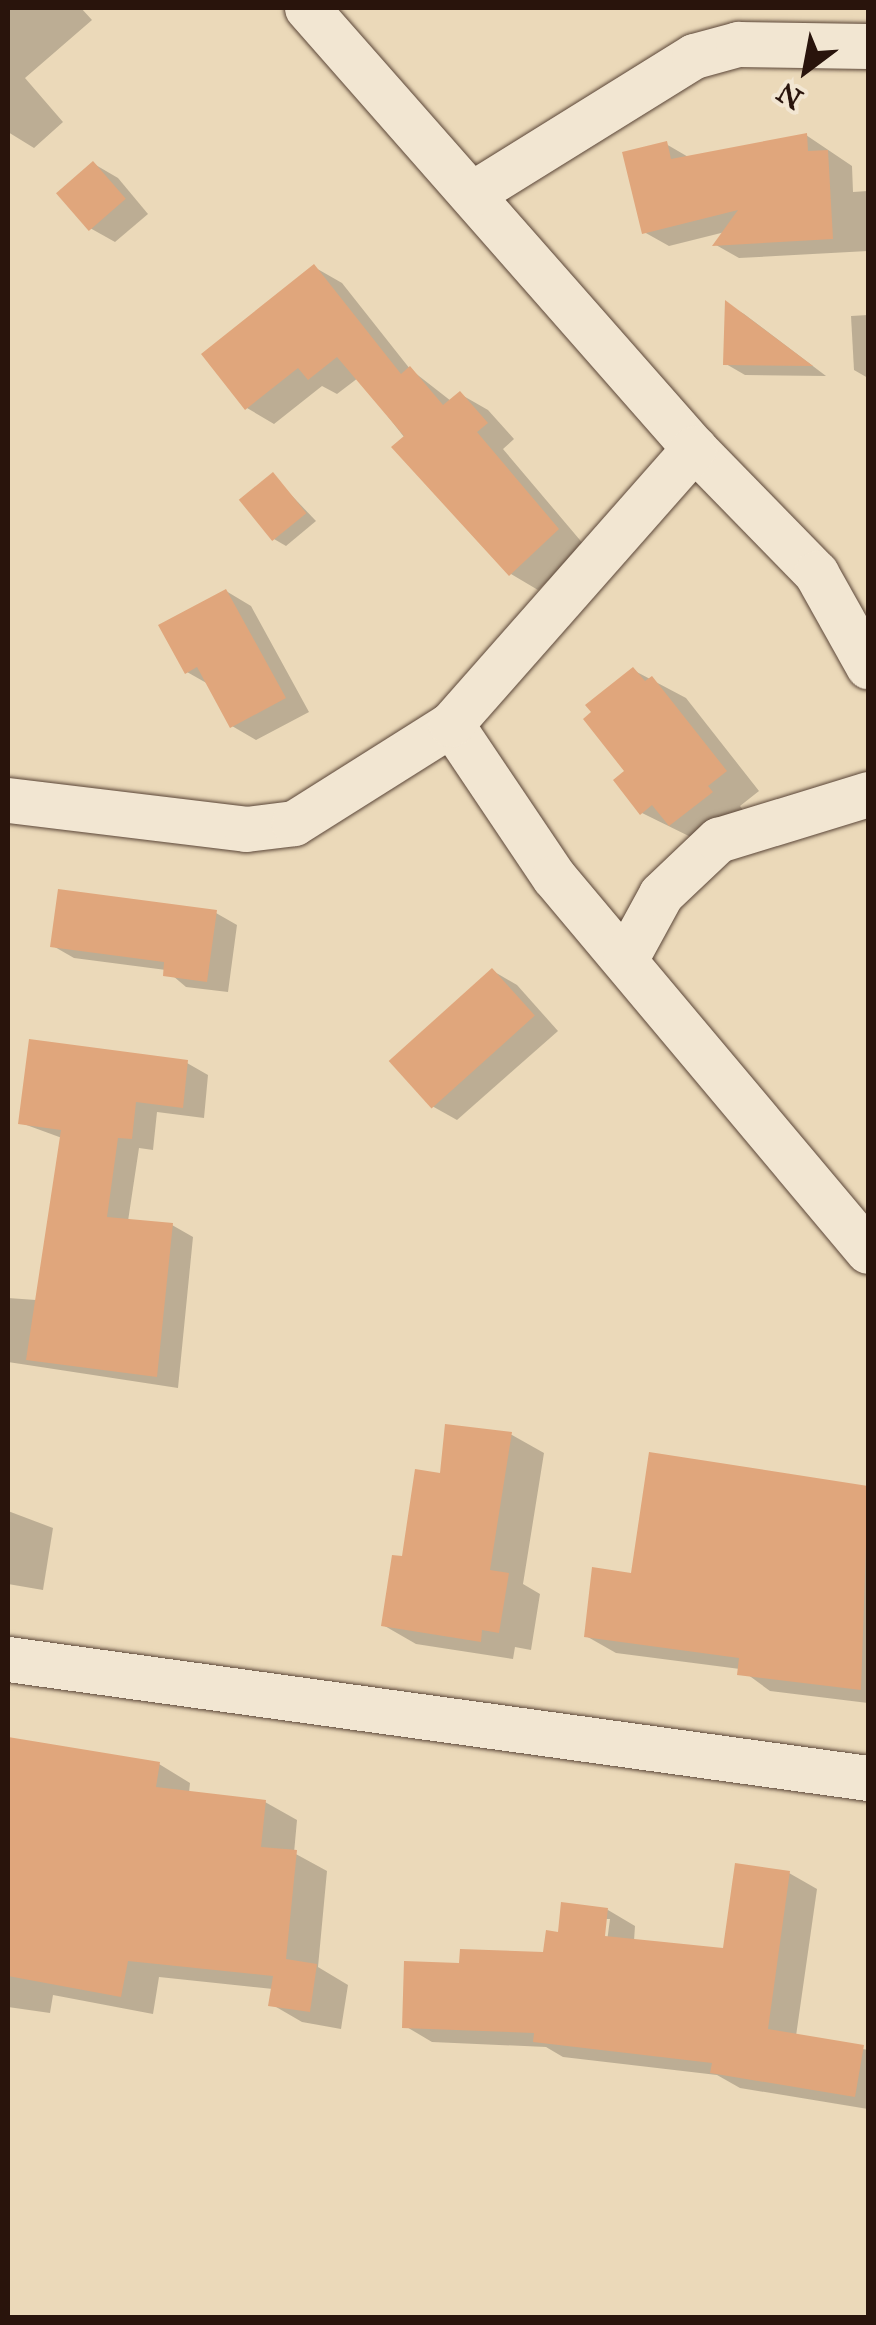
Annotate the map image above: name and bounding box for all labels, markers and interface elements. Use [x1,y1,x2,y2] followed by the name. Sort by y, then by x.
[756,20,856,120] north arrow
[770,75,809,117] text: N

